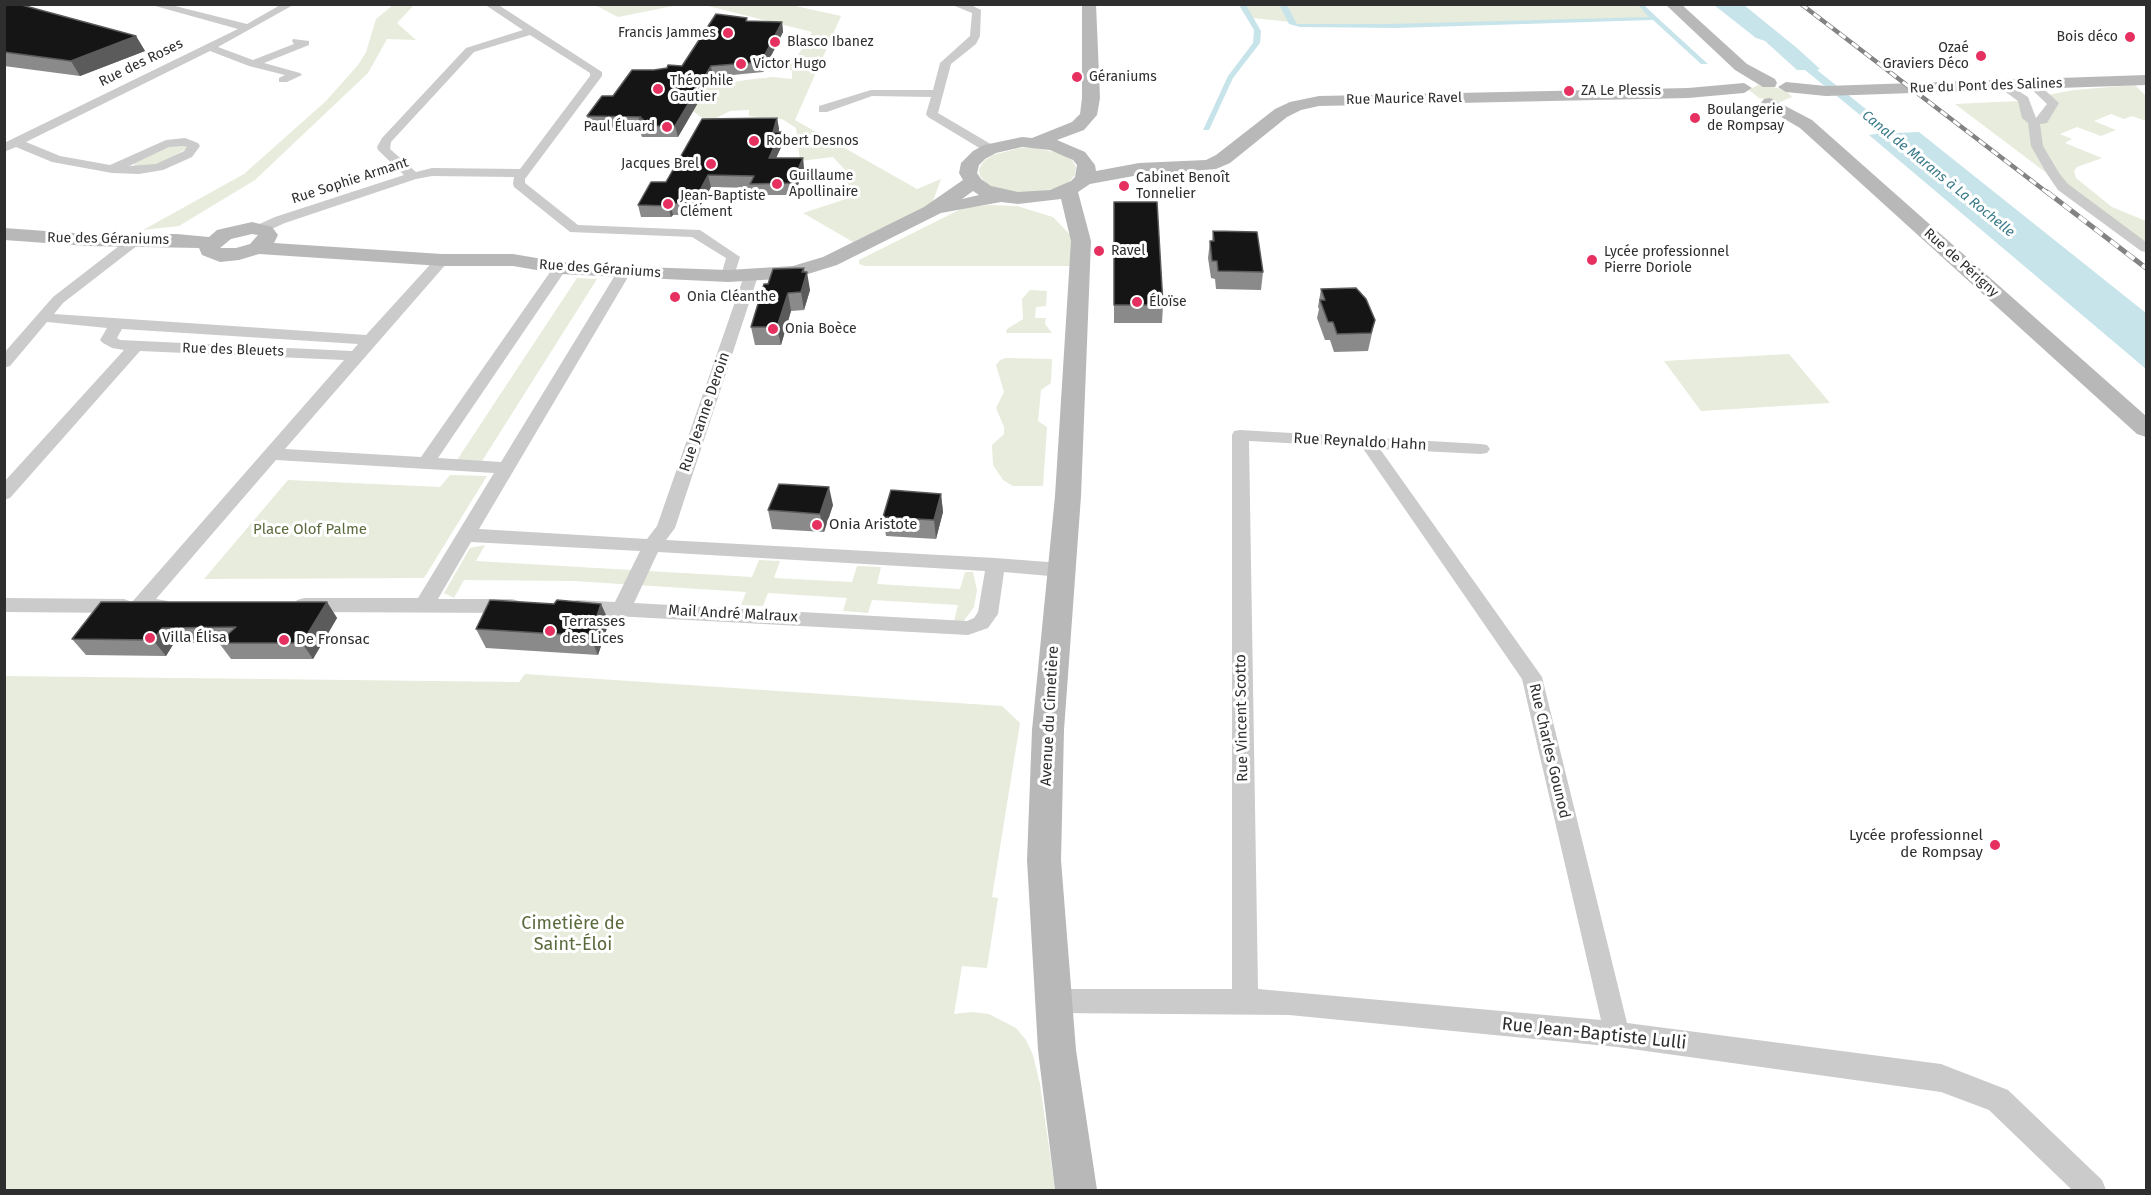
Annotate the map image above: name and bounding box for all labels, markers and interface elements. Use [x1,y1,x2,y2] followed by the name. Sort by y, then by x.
[618,25,716,41] place label: Francis Jammes
[721,26,735,40] marker: Francis Jammes
[2057,29,2118,45] place label: Bois déco
[2123,30,2137,44] marker: Bois déco
[787,34,874,50] place label: Blasco Ibanez
[96,35,186,91] street label: Rue des Roses
[768,35,782,49] marker: Blasco Ibanez
[1883,40,1969,72] place label: Ozaé Graviers Déco
[1974,49,1988,63] marker: Ozaé Graviers Déco
[753,56,826,72] place label: Victor Hugo
[734,57,748,71] marker: Victor Hugo
[1089,69,1157,85] place label: Géraniums
[1070,70,1084,84] marker: Géraniums
[670,73,733,106] place label: Théophile Gautier
[1909,75,2063,97] street label: Rue du Pont des Salines
[651,82,665,96] marker: Théophile Gautier
[1581,83,1661,99] place label: ZA Le Plessis
[1562,84,1576,98] marker: ZA Le Plessis
[1346,90,1462,108] street label: Rue Maurice Ravel
[1707,102,1784,134] place label: Boulangerie de Rompsay
[1858,107,2018,241] water label: Canal de Marans à La Rochelle
[1688,111,1702,125] marker: Boulangerie de Rompsay
[583,119,655,135] place label: Paul Éluard
[660,120,674,134] marker: Paul Éluard
[766,133,859,149] place label: Robert Desnos
[747,134,761,148] marker: Robert Desnos
[289,154,411,208] street label: Rue Sophie Armant
[621,156,699,172] place label: Jacques Brel
[704,157,718,171] marker: Jacques Brel
[789,168,858,200] place label: Guillaume Apollinaire
[1136,170,1230,202] place label: Cabinet Benoît Tonnelier
[770,177,784,191] marker: Guillaume Apollinaire
[1117,179,1131,193] marker: Cabinet Benoît Tonnelier
[680,188,766,220] place label: Jean-Baptiste Clément
[661,197,675,211] marker: Jean-Baptiste Clément
[1920,225,2002,301] street label: Rue de Périgny
[47,230,169,248] street label: Rue des Géraniums
[1111,243,1145,259] place label: Ravel
[1092,244,1106,258] marker: Ravel
[1604,244,1729,276] place label: Lycée professionnel Pierre Doriole
[1585,253,1599,267] marker: Lycée professionnel Pierre Doriole
[539,256,661,282] street label: Rue des Géraniums
[687,289,776,305] place label: Onia Cléanthe
[668,290,682,304] marker: Onia Cléanthe
[1149,294,1187,310] place label: Éloïse
[1130,295,1144,309] marker: Éloïse
[785,321,857,337] place label: Onia Boèce
[766,322,780,336] marker: Onia Boèce
[182,340,284,360] street label: Rue des Bleuets
[676,350,734,474] street label: Rue Jeanne Deroin
[1293,430,1427,454] street label: Rue Reynaldo Hahn
[829,516,917,534] place label: Onia Aristote
[810,518,824,532] marker: Onia Aristote
[253,521,367,539] park label: Place Olof Palme
[668,602,798,626] street label: Mail André Malraux
[562,613,625,648] place label: Terrasses des Lices
[543,624,557,638] marker: Terrasses des Lices
[162,629,227,647] place label: Villa Élisa
[143,631,157,645] marker: Villa Élisa
[296,631,370,649] place label: De Fronsac
[277,633,291,647] marker: De Fronsac
[1037,645,1063,787] street label: Avenue du Cimetière
[1232,654,1252,782] street label: Rue Vincent Scotto
[1525,682,1573,820] street label: Rue Charles Gounod
[1849,827,1983,862] place label: Lycée professionnel de Rompsay
[1988,838,2002,852] marker: Lycée professionnel de Rompsay
[521,913,625,956] park label: Cimetière de Saint-Éloi
[1501,1014,1687,1054] street label: Rue Jean-Baptiste Lulli

